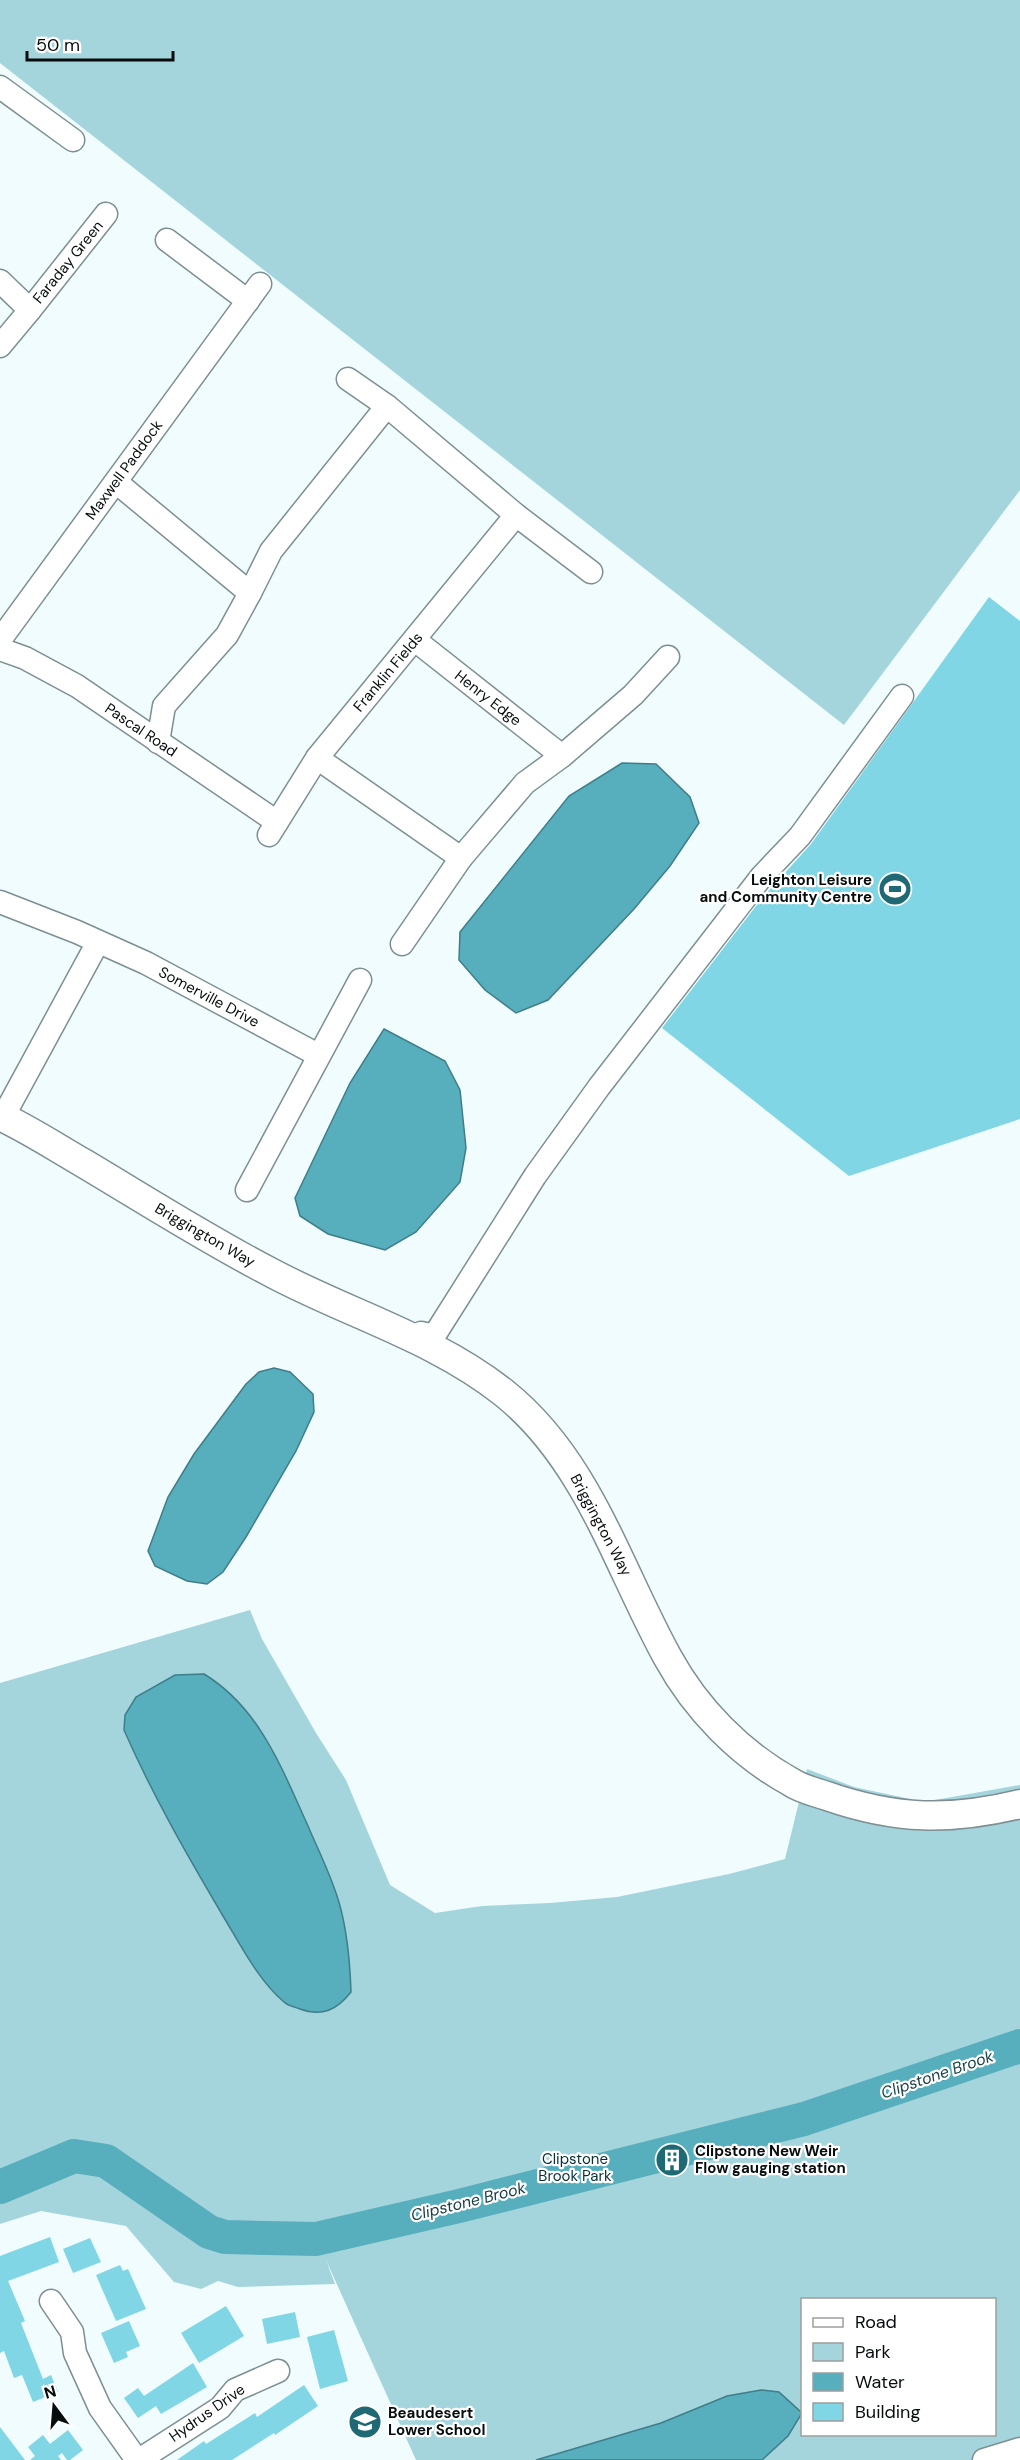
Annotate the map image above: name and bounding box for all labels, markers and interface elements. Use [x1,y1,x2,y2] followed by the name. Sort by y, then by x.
[27,24,172,62] scale bar
[36,33,80,57] text: 50 m
[28,216,108,308] street label: Faraday Green
[81,416,167,524] street label: Maxwell Paddock
[349,628,427,716] street label: Franklin Fields
[450,666,526,730] street label: Henry Edge
[101,698,181,762] street label: Pascal Road
[700,870,872,907] place label: Leighton Leisure and Community Centre
[877,871,913,907] sports icon: Leighton Leisure and Community Centre
[155,962,263,1032] street label: Somerville Drive
[151,1198,259,1272] street label: Briggington Way
[566,1471,637,1580] street label: Briggington Way
[878,2045,997,2104] water label: Clipstone Brook
[695,2141,846,2178] place label: Clipstone New Weir Flow gauging station
[654,2142,690,2178] building icon: Clipstone New Weir Flow gauging station
[538,2149,612,2186] park label: Clipstone Brook Park
[409,2177,528,2226] water label: Clipstone Brook
[801,2298,996,2436] legend
[855,2310,897,2334] text: Road
[855,2340,891,2364] text: Park
[855,2370,905,2394] text: Water
[24,2376,84,2436] north arrow
[165,2379,249,2447] street label: Hydrus Drive
[41,2380,59,2404] text: N
[855,2400,920,2424] text: Building
[388,2403,485,2440] place label: Beaudesert Lower School
[347,2404,383,2440] school or university icon: Beaudesert Lower School

